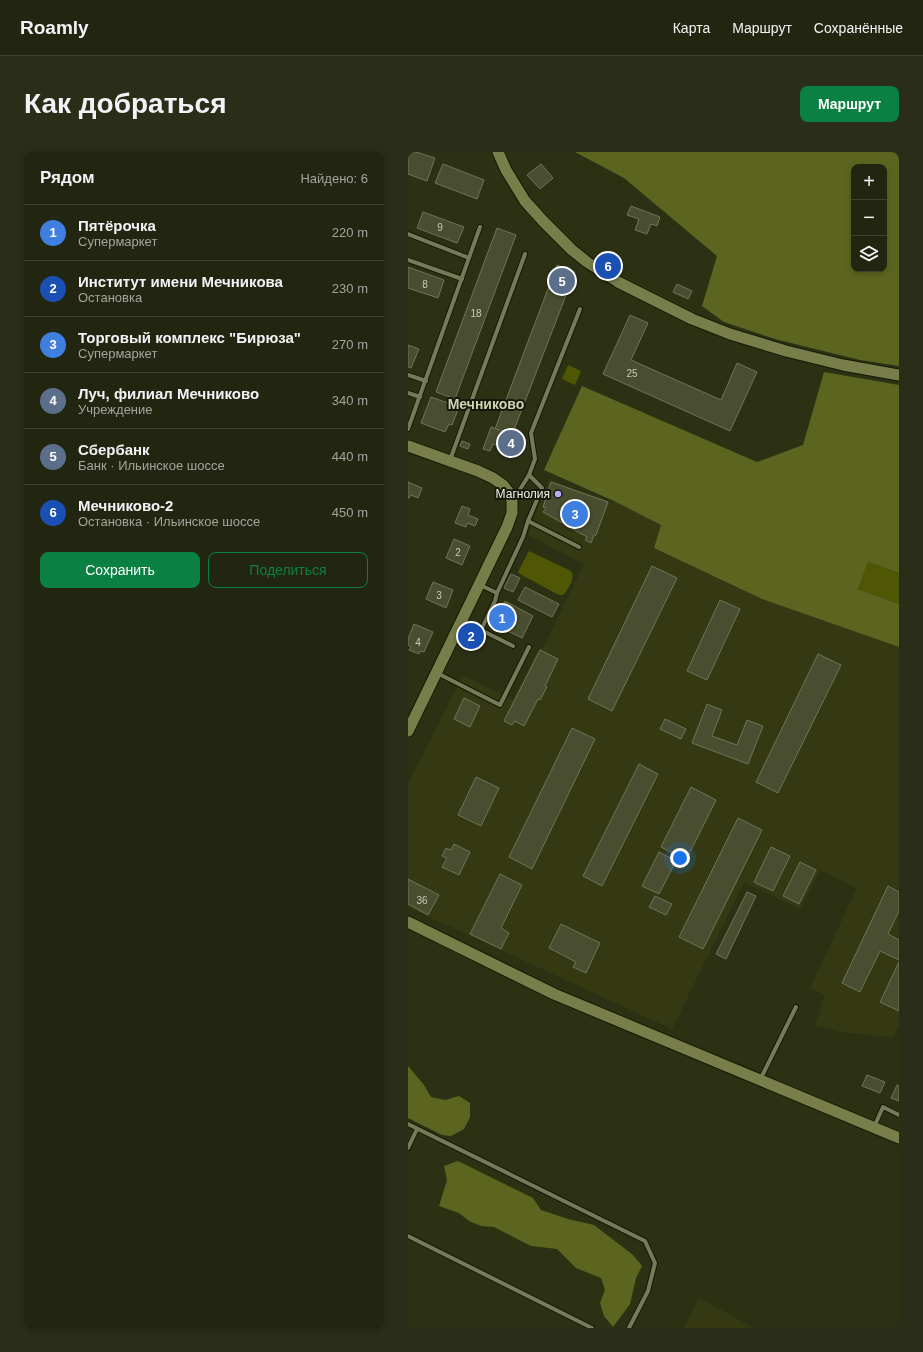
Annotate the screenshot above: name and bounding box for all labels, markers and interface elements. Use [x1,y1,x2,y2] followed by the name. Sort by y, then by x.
[20,17,89,38] text: Roamly
[673,20,710,36] text: Карта
[732,20,792,36] text: Маршрут
[814,20,903,36] text: Сохранённые
[800,86,899,122] button: Маршрут
[24,88,226,119] text: Как добраться
[851,164,887,272] map controls
[851,164,887,200] button: +
[40,168,95,187] text: Рядом
[300,171,368,186] text: Найдено: 6
[851,200,887,236] button: −
[78,217,156,234] text: Пятёрочка
[437,222,443,233] house number: 9
[49,225,57,240] text: 1
[332,225,368,240] text: 220 m
[78,234,157,249] text: Супермаркет
[851,236,887,272] button: layers
[595,251,621,281] pin: 6
[549,266,575,296] pin: 5
[78,273,283,290] text: Институт имени Мечникова
[422,279,428,290] house number: 8
[49,281,57,296] text: 2
[332,281,368,296] text: 230 m
[78,290,142,305] text: Остановка
[470,308,482,319] house number: 18
[78,329,301,346] text: Торговый комплекс "Бирюза"
[49,337,57,352] text: 3
[332,337,368,352] text: 270 m
[78,346,157,361] text: Супермаркет
[626,368,638,379] house number: 25
[78,385,259,402] text: Луч, филиал Мечниково
[49,393,57,408] text: 4
[332,393,368,408] text: 340 m
[448,396,524,412] district label: Мечниково
[78,402,153,417] text: Учреждение
[498,428,524,458] pin: 4
[78,441,150,458] text: Сбербанк
[49,449,57,464] text: 5
[332,449,368,464] text: 440 m
[78,458,225,473] text: Банк · Ильинское шоссе
[496,487,550,501] place label: Магнолия
[553,489,563,499] marker: Магнолия
[78,497,173,514] text: Мечниково-2
[562,499,588,529] pin: 3
[49,505,57,520] text: 6
[332,505,368,520] text: 450 m
[78,514,260,529] text: Остановка · Ильинское шоссе
[455,547,461,558] house number: 2
[40,552,200,588] button: Сохранить
[208,552,368,588] button: Поделиться
[436,590,442,601] house number: 3
[489,603,515,633] pin: 1
[458,621,484,651] pin: 2
[415,637,421,648] house number: 4
[670,848,690,868] your location
[416,895,428,906] house number: 36

